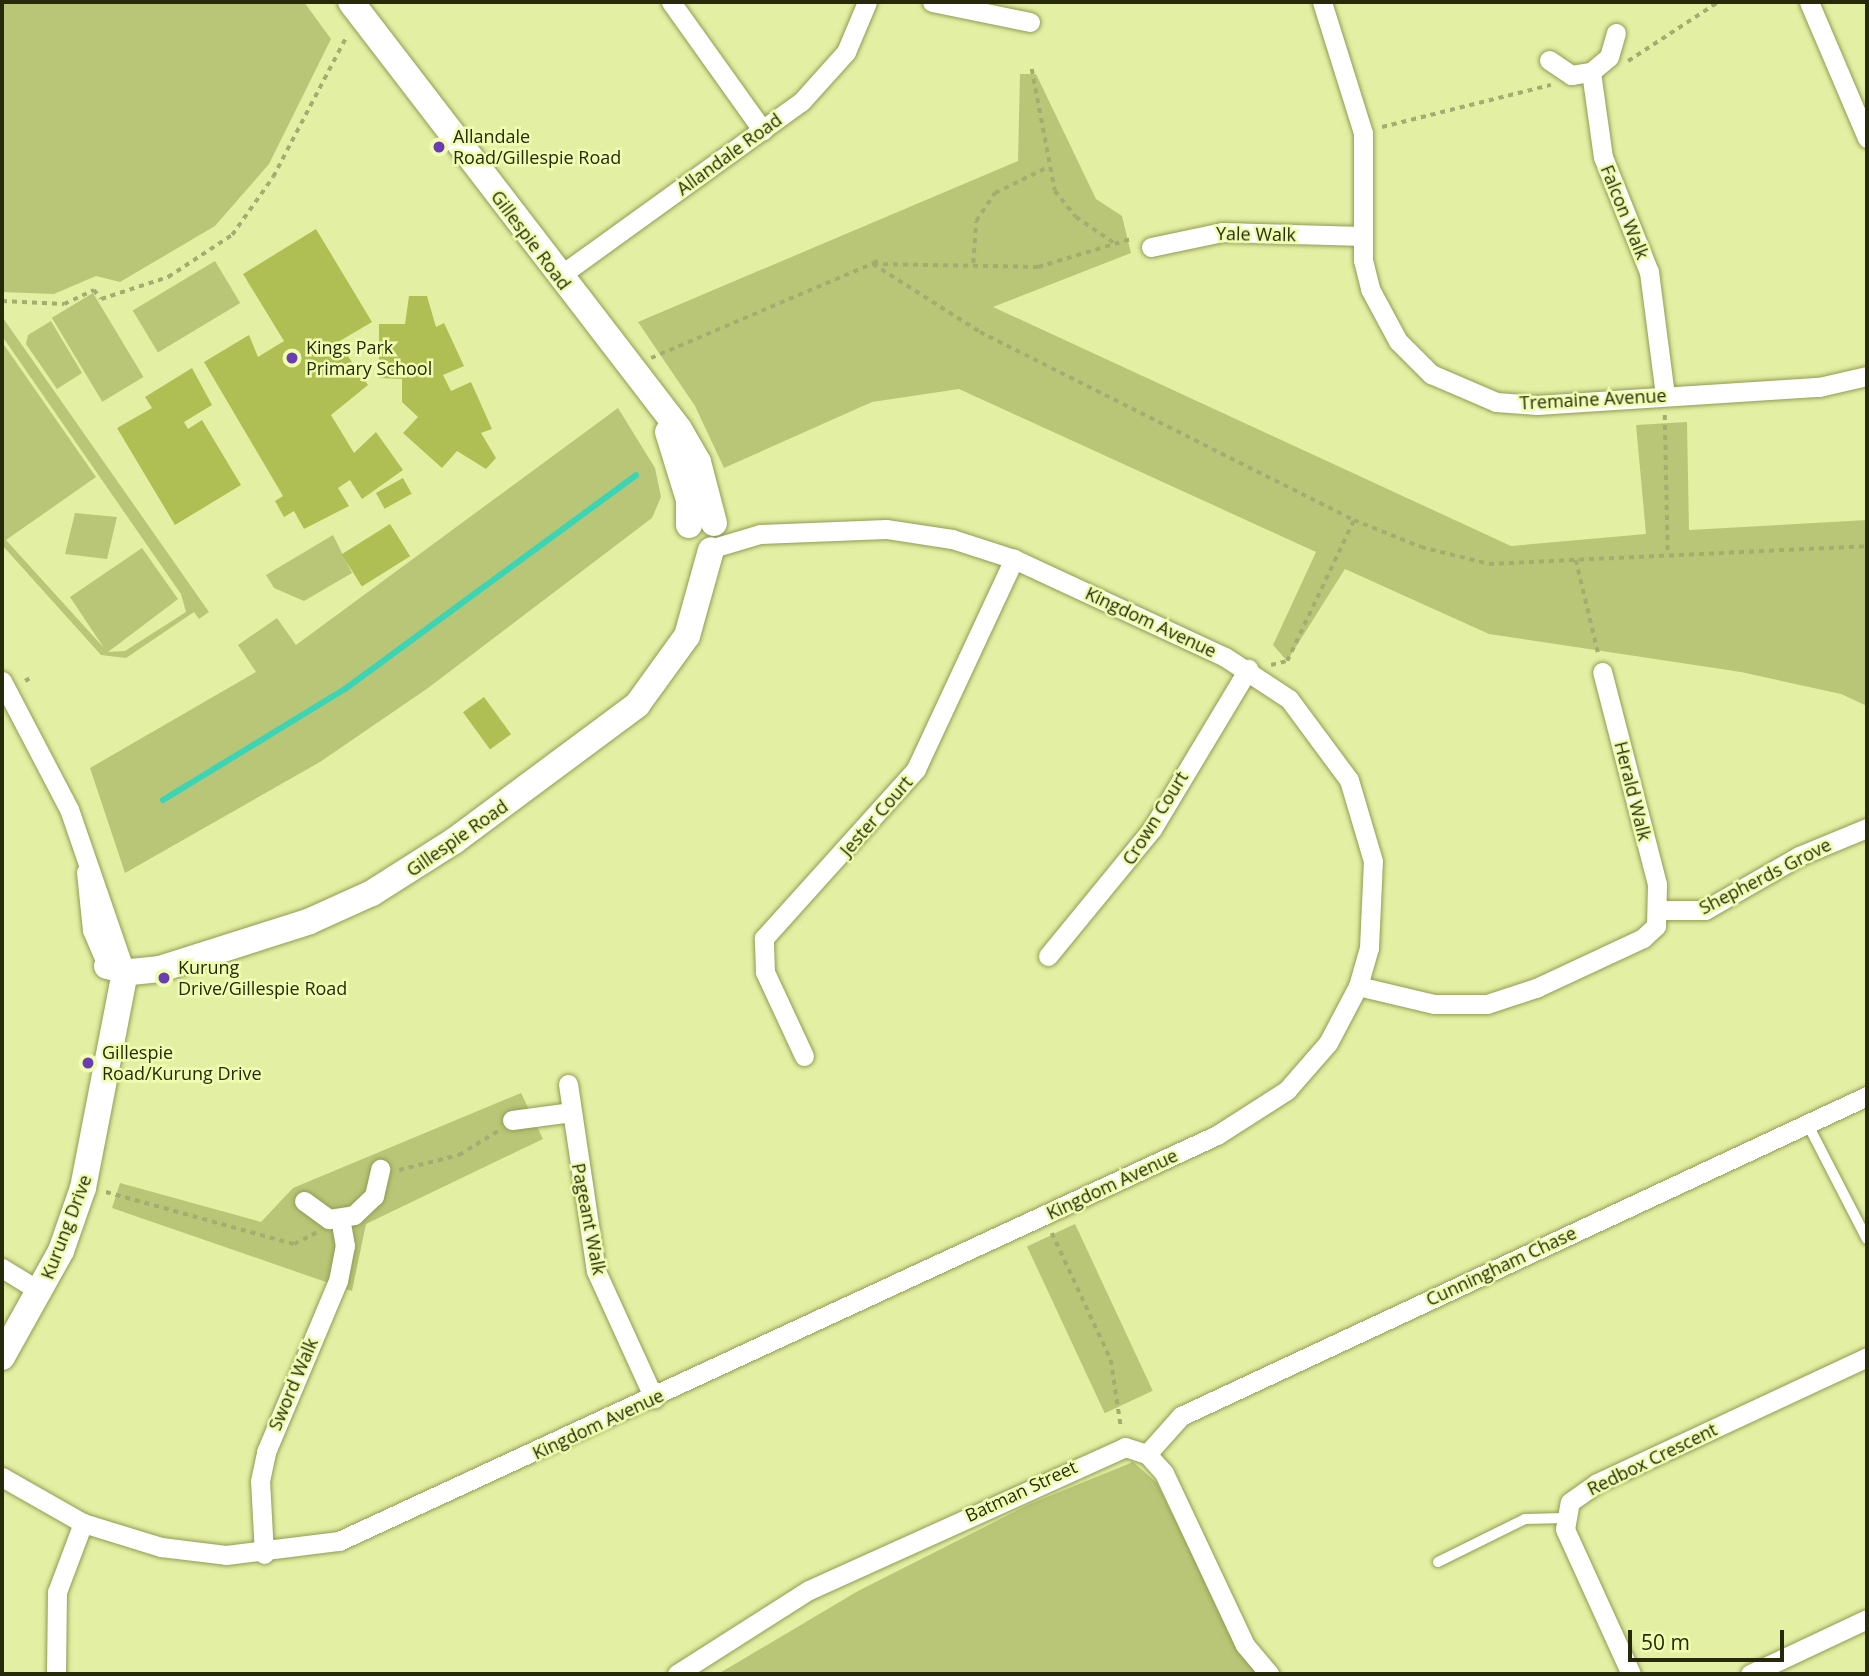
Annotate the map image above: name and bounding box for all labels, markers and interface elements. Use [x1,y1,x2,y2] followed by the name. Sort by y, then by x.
[672,109,786,199] street label: Allandale Road
[453,126,621,168] place label: Allandale Road/Gillespie Road
[431,139,447,155] marker: Allandale Road/Gillespie Road
[1596,162,1654,262] street label: Falcon Walk
[487,186,575,294] street label: Gillespie Road
[1216,223,1296,245] street label: Yale Walk
[306,337,432,380] place label: Kings Park Primary School
[284,350,300,366] marker: Kings Park Primary School
[1519,384,1667,414] street label: Tremaine Avenue
[1082,582,1220,662] street label: Kingdom Avenue
[1610,739,1656,843] street label: Herald Walk
[1118,767,1192,869] street label: Crown Court
[835,772,917,860] street label: Jester Court
[402,795,512,881] street label: Gillespie Road
[1695,833,1835,919] street label: Shepherds Grove
[178,957,347,1000] place label: Kurung Drive/Gillespie Road
[156,970,172,986] marker: Kurung Drive/Gillespie Road
[102,1042,262,1084] place label: Gillespie Road/Kurung Drive
[80,1055,96,1071] marker: Gillespie Road/Kurung Drive
[1043,1144,1181,1224] street label: Kingdom Avenue
[568,1161,610,1277] street label: Pageant Walk
[36,1172,96,1282] street label: Kurung Drive
[1422,1222,1580,1310] street label: Cunningham Chase
[264,1335,322,1433] street label: Sword Walk
[529,1384,667,1464] street label: Kingdom Avenue
[1584,1418,1720,1500] street label: Redbox Crescent
[962,1456,1080,1526] street label: Batman Street
[1631,1616,1787,1660] scale bar
[1641,1628,1690,1656] text: 50 m

